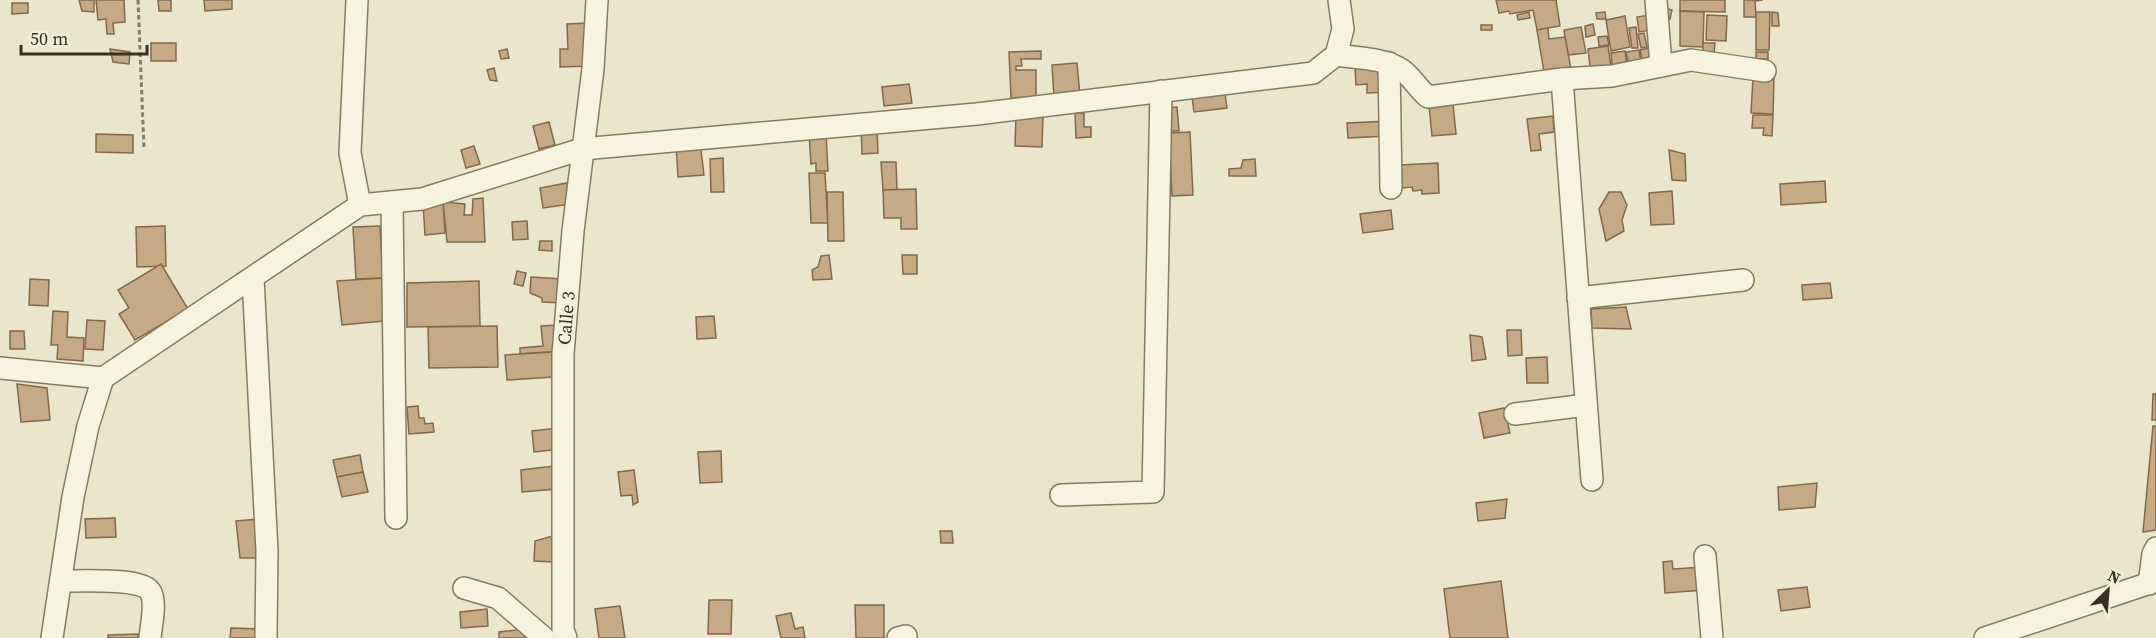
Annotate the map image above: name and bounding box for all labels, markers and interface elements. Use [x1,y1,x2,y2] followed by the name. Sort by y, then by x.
[21,18,147,56] scale bar
[30,26,68,51] text: 50 m
[551,290,581,346] street label: Calle 3
[2078,560,2138,620] north arrow
[2104,564,2125,589] text: N

